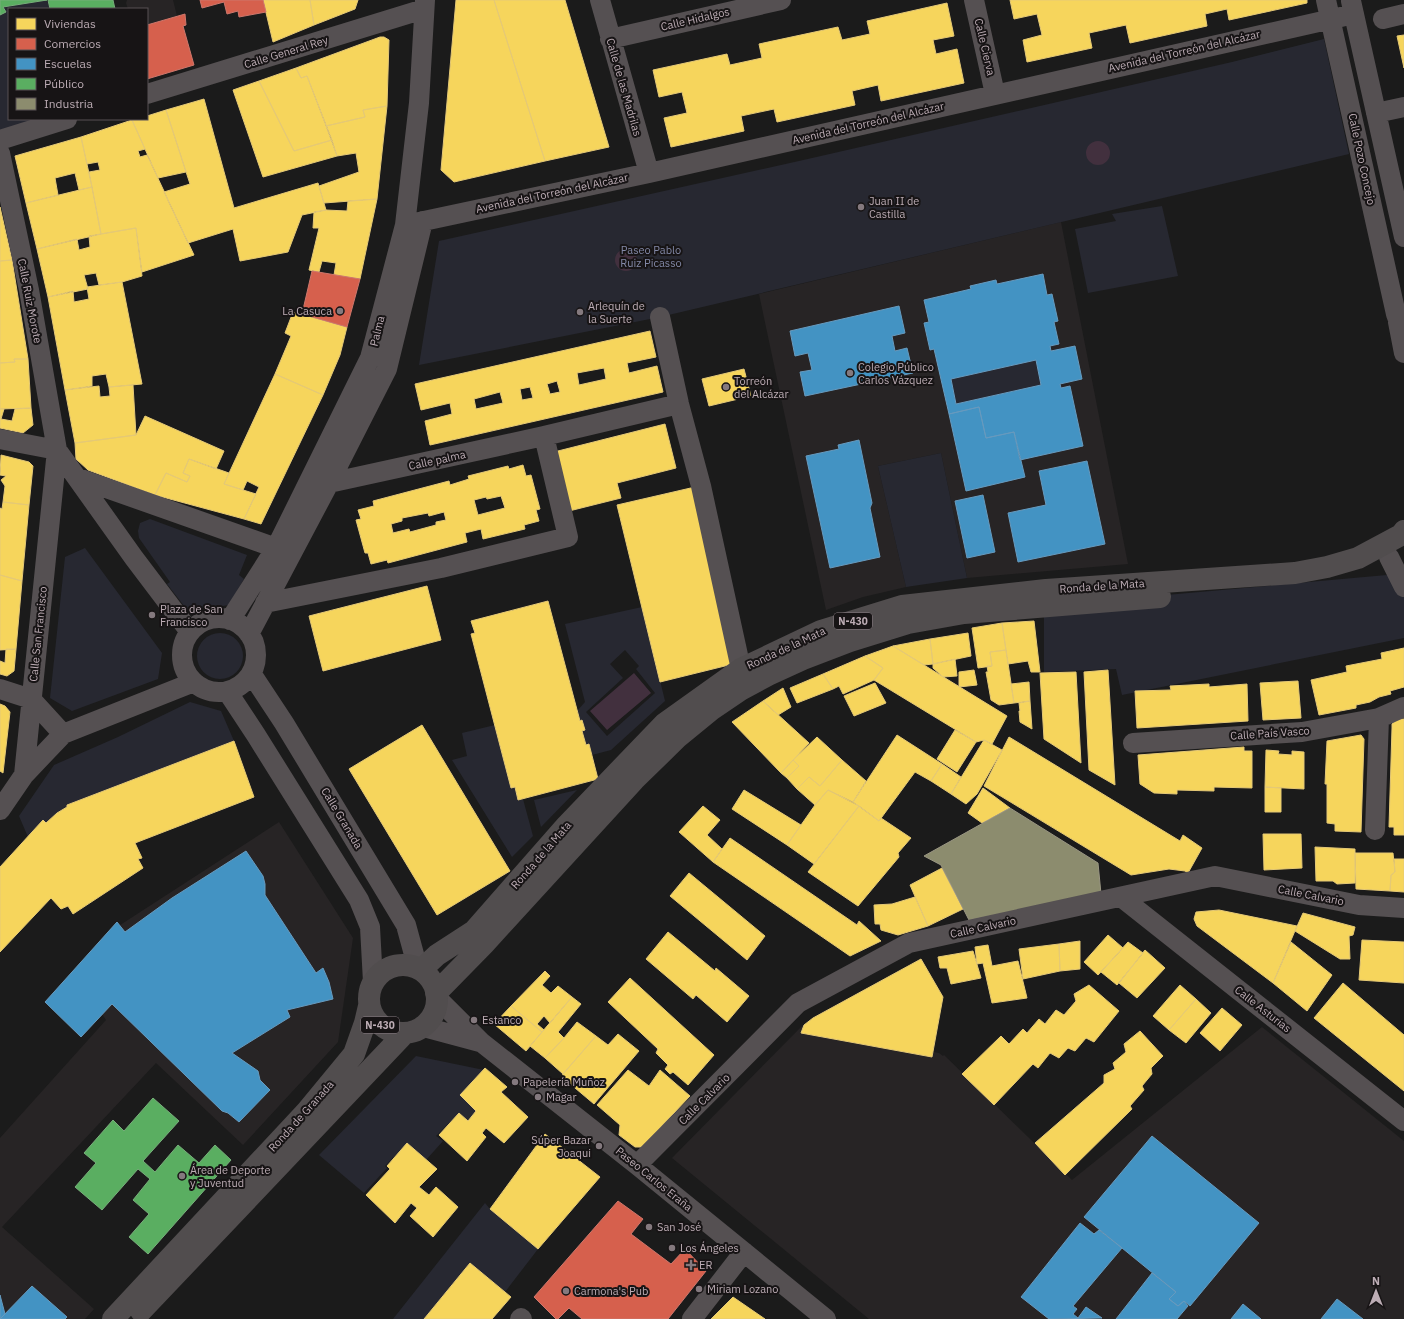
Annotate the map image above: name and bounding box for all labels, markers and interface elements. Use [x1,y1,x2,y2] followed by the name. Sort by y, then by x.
[659,4,731,34] street label: Calle Hidalgos
[8,8,148,120] legend
[44,16,96,31] text: Viviendas
[972,17,998,77] street label: Calle Cierva
[1107,27,1261,75] street label: Avenida del Torreón del Alcázar
[242,32,330,71] street label: Calle General Rey
[44,36,101,51] text: Comercios
[603,36,645,138] street label: Calle de las Madrilas
[44,56,92,71] text: Escuelas
[44,76,84,91] text: Público
[44,96,94,111] text: Industria
[791,99,945,147] street label: Avenida del Torreón del Alcázar
[1345,112,1379,206] street label: Calle Pozo Concejo
[475,170,629,216] street label: Avenida del Torreón del Alcázar
[869,194,919,221] place label: Juan II de Castilla
[856,202,866,212] marker: Juan II de Castilla
[620,243,682,270] park label: Paseo Pablo Ruiz Picasso
[15,257,45,345] street label: Calle Ruiz Morote
[588,299,645,326] place label: Arlequín de la Suerte
[282,304,332,318] place label: La Casuca
[335,306,345,316] marker: La Casuca
[575,307,585,317] marker: Arlequín de la Suerte
[366,314,388,348] street label: Palma
[858,360,934,387] place label: Colegio Público Carlos Vázquez
[845,368,855,378] marker: Colegio Público Carlos Vázquez
[734,374,788,401] place label: Torreón del Alcázar
[721,382,731,392] marker: Torreón del Alcázar
[407,447,467,473] street label: Calle palma
[1059,576,1145,596] street label: Ronda de la Mata
[26,586,50,682] street label: Calle San Francisco
[160,602,223,629] place label: Plaza de San Francisco
[147,610,157,620] marker: Plaza de San Francisco
[834,613,872,629] road number: N-430
[744,624,828,672] street label: Ronda de la Mata
[1230,723,1310,743] street label: Calle País Vasco
[318,785,366,851] street label: Calle Granada
[508,818,574,892] street label: Ronda de la Mata
[1277,882,1345,908] street label: Calle Calvario
[949,913,1017,941] street label: Calle Calvario
[1232,983,1294,1035] street label: Calle Asturias
[482,1013,521,1027] place label: Estanco
[469,1015,479,1025] marker: Estanco
[361,1017,399,1033] road number: N-430
[675,1070,733,1128] street label: Calle Calvario
[523,1075,605,1089] place label: Papelería Muñoz
[265,1077,337,1155] street label: Ronda de Granada
[510,1077,520,1087] marker: Papelería Muñoz
[546,1090,577,1104] place label: Magar
[533,1092,543,1102] marker: Magar
[531,1133,591,1160] place label: Súper Bazar Joaqui
[594,1141,604,1151] marker: Súper Bazar Joaqui
[613,1144,695,1214] street label: Paseo Carlos Eraña
[190,1163,270,1190] place label: Área de Deporte y Juventud
[177,1171,187,1181] marker: Área de Deporte y Juventud
[657,1220,701,1234] place label: San José
[644,1222,654,1232] marker: San José
[680,1241,739,1255] place label: Los Ángeles
[667,1243,677,1253] marker: Los Ángeles
[699,1258,712,1272] place label: ER
[686,1260,696,1270] marker: ER
[1356,1271,1396,1311] north arrow
[1372,1274,1380,1288] text: N
[707,1282,778,1296] place label: Miriam Lozano
[574,1284,648,1298] place label: Carmona's Pub
[694,1284,704,1294] marker: Miriam Lozano
[561,1286,571,1296] marker: Carmona's Pub

